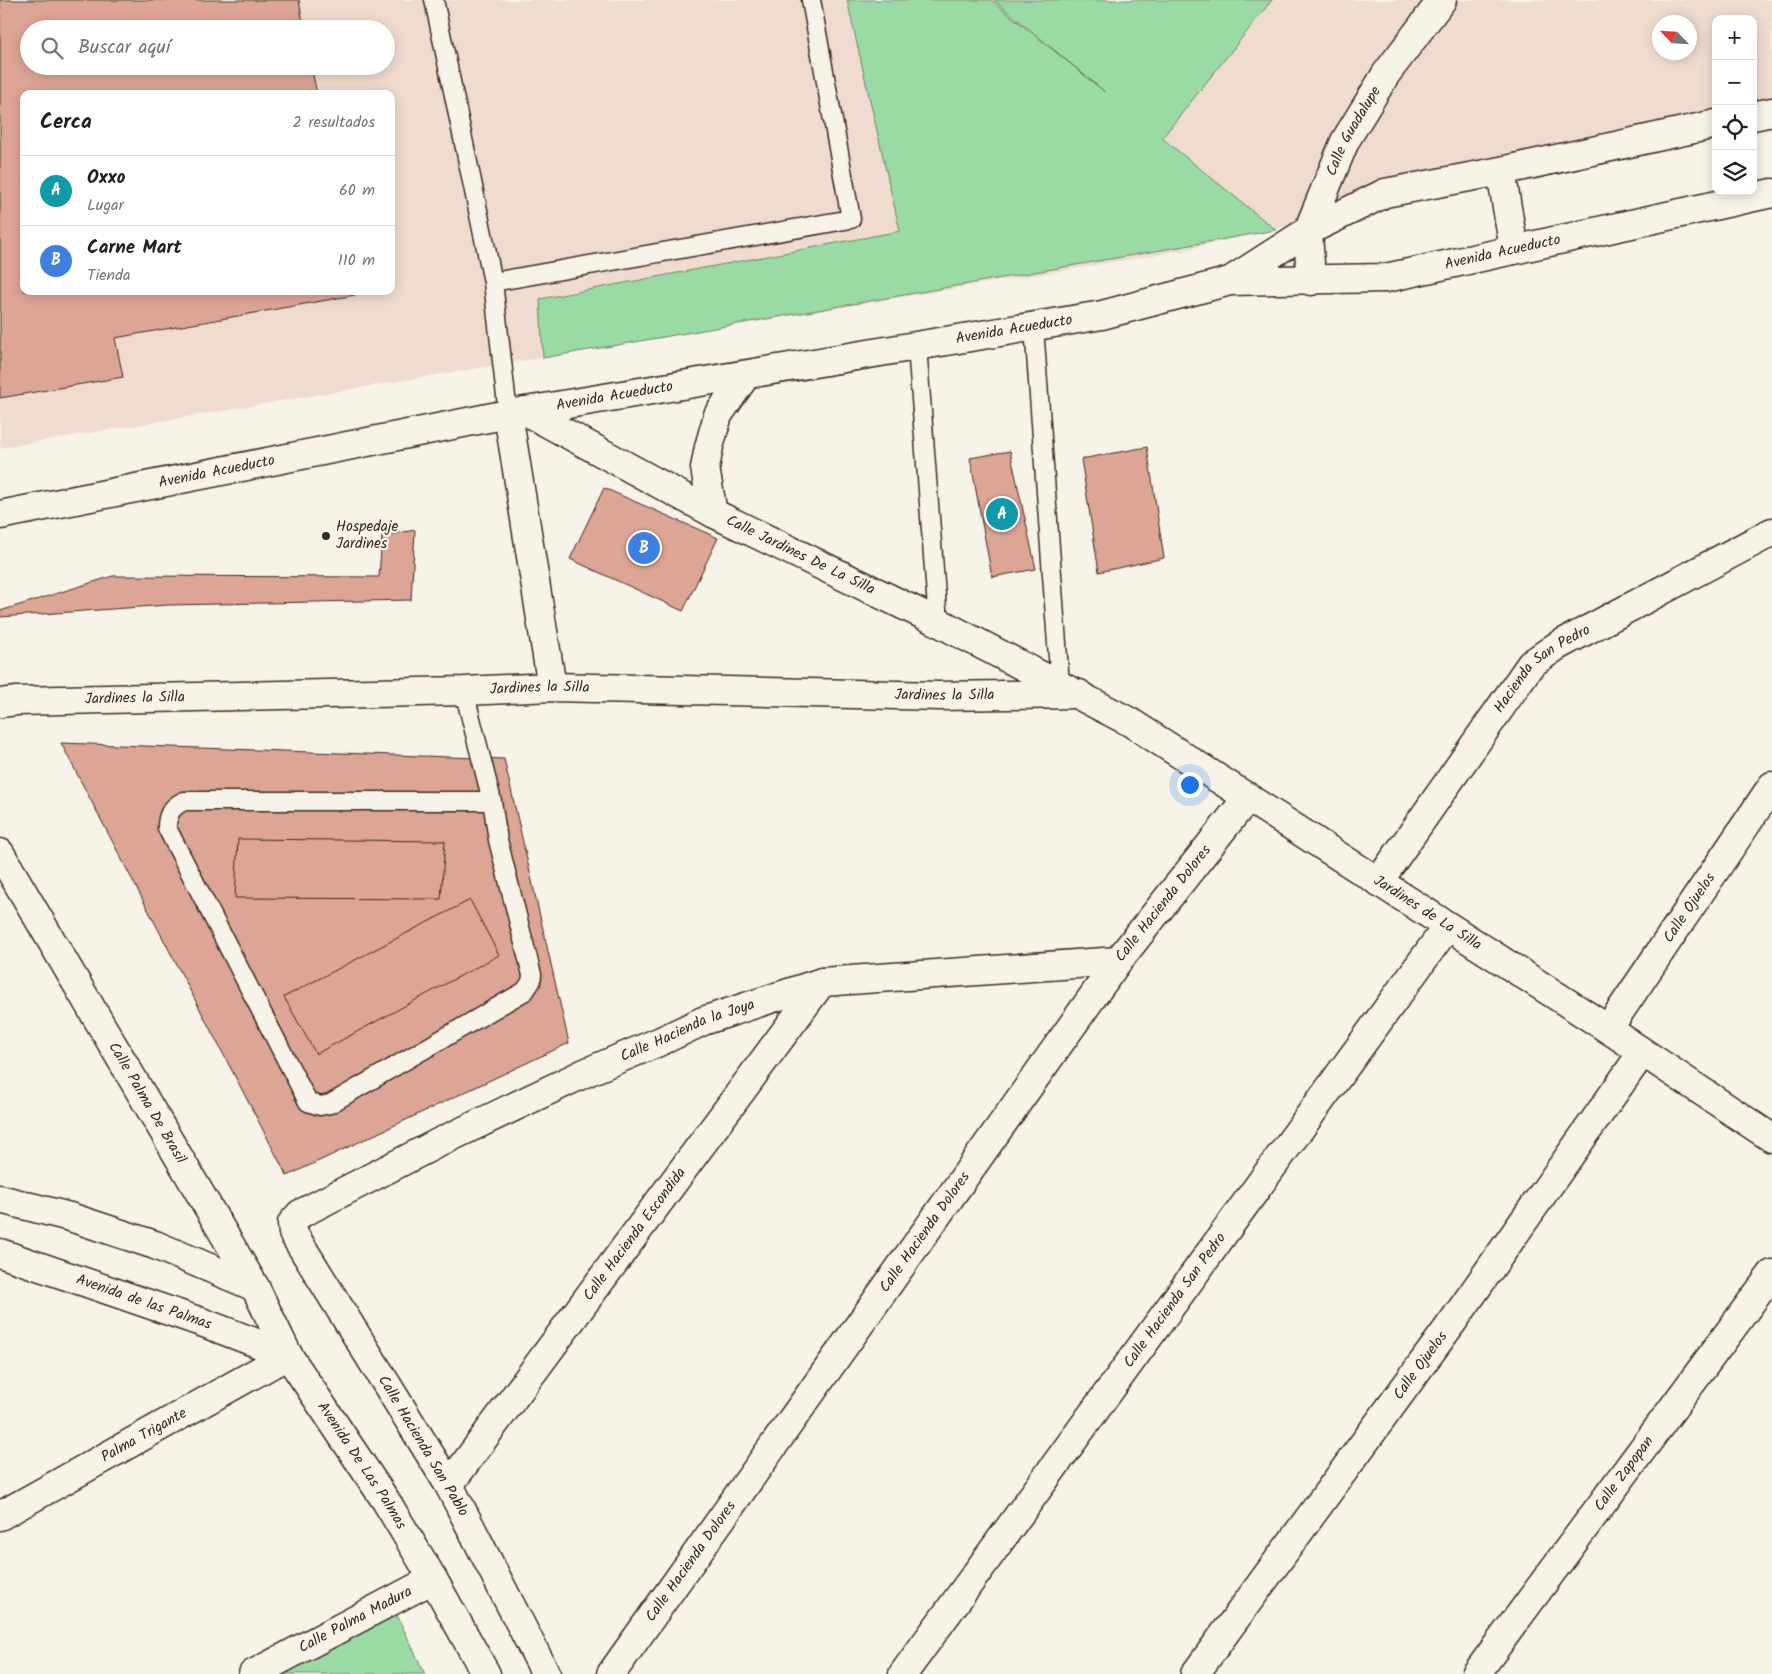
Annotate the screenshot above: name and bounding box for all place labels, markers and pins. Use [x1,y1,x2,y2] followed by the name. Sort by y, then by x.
[986,495,1018,533] pin: A
[336,515,398,556] place label: Hospedaje Jardines
[628,529,660,567] pin: B
[320,530,332,542] marker: Hospedaje Jardines

